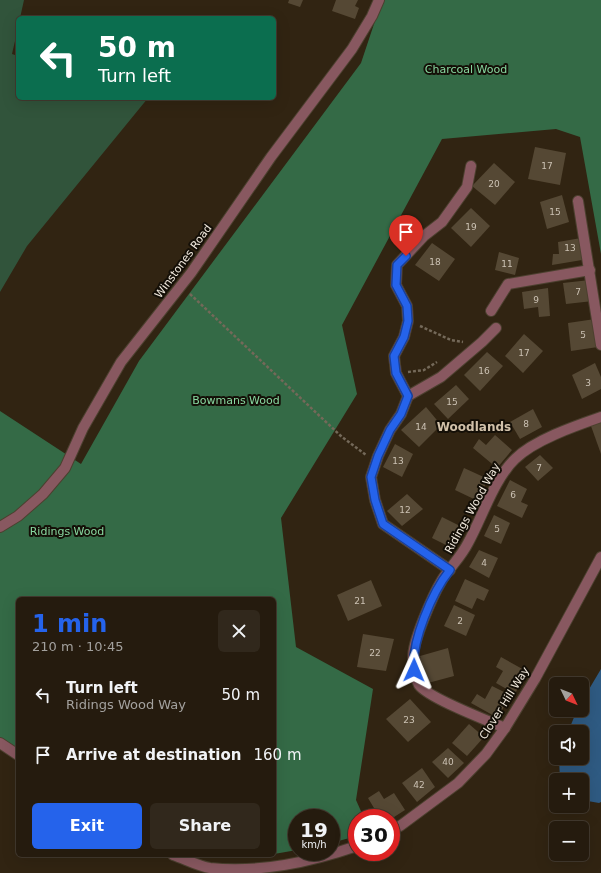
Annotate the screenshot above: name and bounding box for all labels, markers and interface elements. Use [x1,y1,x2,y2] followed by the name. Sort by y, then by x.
[98,31,176,64] text: 50 m
[32,32,84,84] icon: left
[425,63,507,76] park label: Charcoal Wood
[98,65,171,86] text: Turn left
[541,161,553,171] house number: 17
[488,179,500,189] house number: 20
[549,207,561,217] house number: 15
[389,215,423,256] pin
[395,221,417,243] icon: arrive
[152,222,215,301] street label: Winstones Road
[465,222,477,232] house number: 19
[564,243,576,253] house number: 13
[429,257,441,267] house number: 18
[501,259,513,269] house number: 11
[575,287,581,297] house number: 7
[533,295,539,305] house number: 9
[580,330,586,340] house number: 5
[518,348,530,358] house number: 17
[478,366,490,376] house number: 16
[585,378,591,388] house number: 3
[192,394,280,407] park label: Bowmans Wood
[446,397,458,407] house number: 15
[523,419,529,429] house number: 8
[437,420,511,434] district label: Woodlands
[415,422,427,432] house number: 14
[392,456,404,466] house number: 13
[442,460,503,556] street label: Ridings Wood Way
[536,463,542,473] house number: 7
[510,490,516,500] house number: 6
[399,505,411,515] house number: 12
[494,524,500,534] house number: 5
[30,525,104,538] park label: Ridings Wood
[481,558,487,568] house number: 4
[354,596,366,606] house number: 21
[32,610,107,638] text: 1 min
[218,610,260,652] button: close
[457,616,463,626] house number: 2
[32,639,123,654] text: 210 m · 10:45
[369,648,381,658] house number: 22
[393,649,435,691] position arrow
[477,664,532,742] street label: Clover Hill Way
[549,677,589,717] north arrow
[549,677,589,861] map controls
[66,679,138,697] text: Turn left
[32,684,54,706] icon: left
[222,686,260,704] text: 50 m
[66,697,186,712] text: Ridings Wood Way
[403,715,415,725] house number: 23
[549,725,589,765] button: sound
[32,744,54,766] icon: arrive
[66,746,241,764] text: Arrive at destination
[253,746,302,764] text: 160 m
[442,757,454,767] house number: 40
[549,773,589,813] button: +
[413,780,425,790] house number: 42
[32,803,142,849] button: Exit
[150,803,260,849] button: Share
[348,809,400,861] speed limit sign: 30
[300,818,328,842] text: 19
[549,821,589,861] button: −
[301,839,327,850] text: km/h

